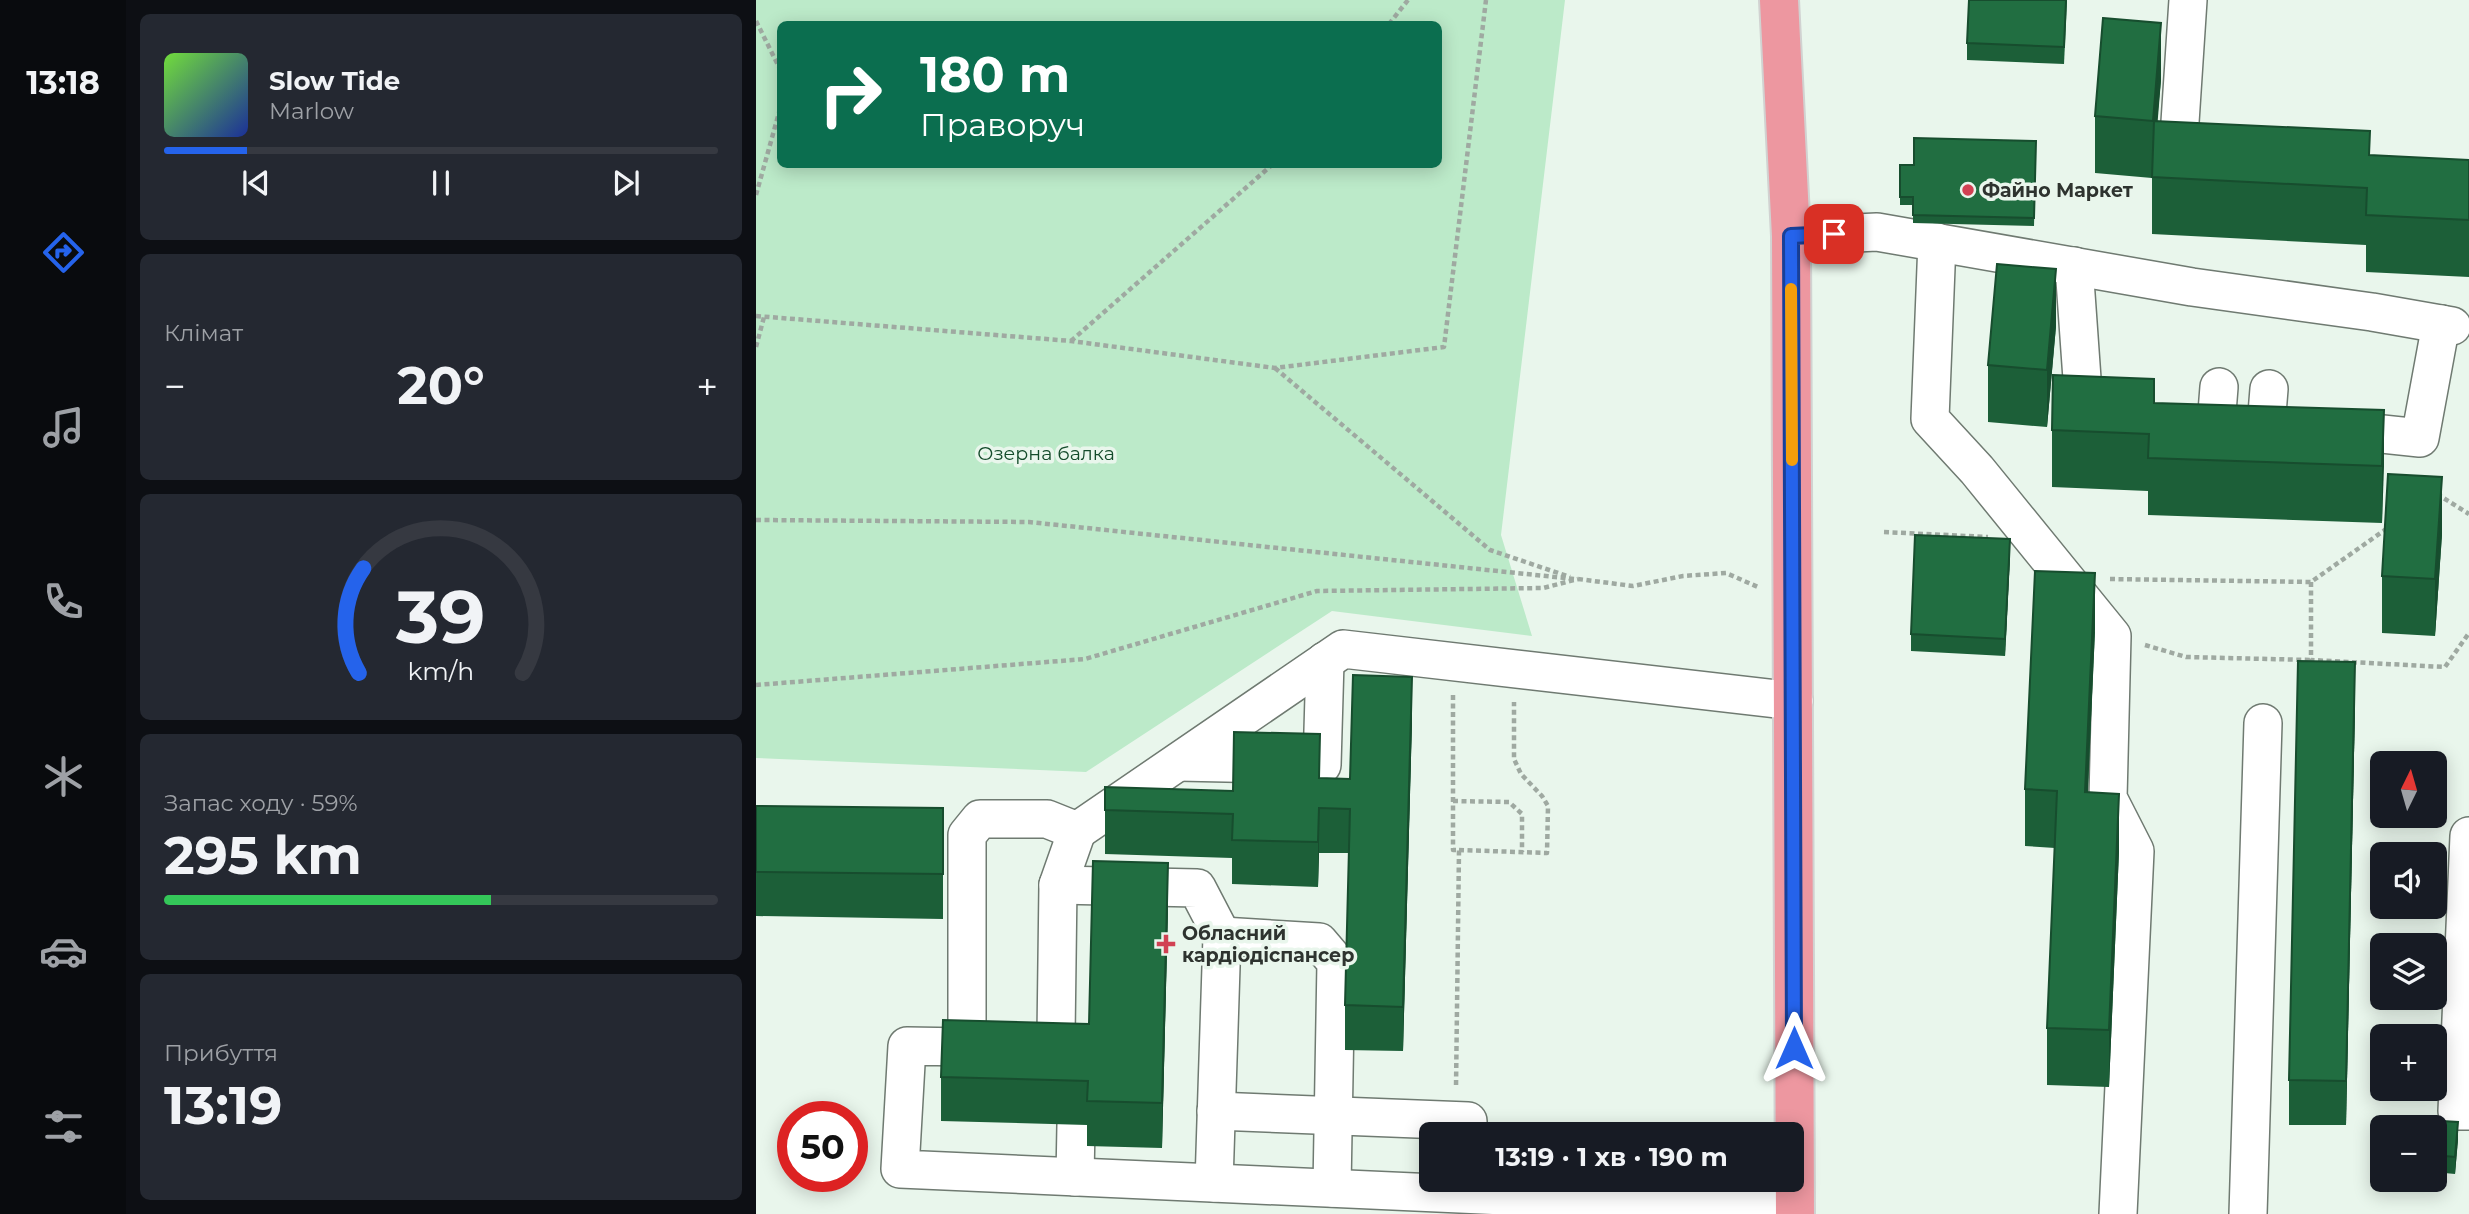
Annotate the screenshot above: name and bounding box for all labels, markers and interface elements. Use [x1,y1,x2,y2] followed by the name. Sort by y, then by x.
[920,45,1070,104] text: 180 m
[805,49,896,140] icon: right
[26,63,100,102] text: 13:18
[269,65,400,97] text: Slow Tide
[269,97,354,125] text: Marlow
[920,105,1085,144] text: Праворуч
[237,164,275,202] icon: previous
[422,164,460,202] icon: pause
[607,164,645,202] icon: next
[1982,179,2134,202] place label: Файно Маркет
[1960,182,1976,198] marker: Файно Маркет
[1804,204,1864,264] pin
[1815,215,1853,253] icon: arrive
[39,228,88,277] icon: directions
[164,319,243,347] text: Клімат
[397,354,485,417] text: 20°
[164,363,186,410] text: −
[696,363,718,410] text: +
[39,403,88,452] icon: music
[977,442,1115,465] park label: Озерна балка
[395,573,486,661] text: 39
[39,577,88,626] icon: phone
[408,656,474,686] text: km/h
[2370,751,2446,828] north arrow
[2370,751,2447,1192] map controls
[39,752,88,801] icon: climate
[164,789,358,817] text: Запас ходу · 59%
[164,824,362,887] text: 295 km
[2370,842,2447,919] button: sound
[1182,922,1354,967] place label: Обласний кардіодіспансер
[39,927,88,976] icon: car
[2370,933,2447,1010] button: layers
[1156,934,1176,954] marker: Обласний кардіодіспансер
[1757,1011,1831,1085] position arrow
[2370,1024,2447,1101] button: +
[164,1039,278,1067] text: Прибуття
[164,1074,282,1137] text: 13:19
[777,1101,868,1192] speed limit sign: 50
[39,1102,88,1151] icon: filters
[2370,1115,2447,1192] button: −
[1495,1141,1728,1173] text: 13:19 · 1 хв · 190 m

